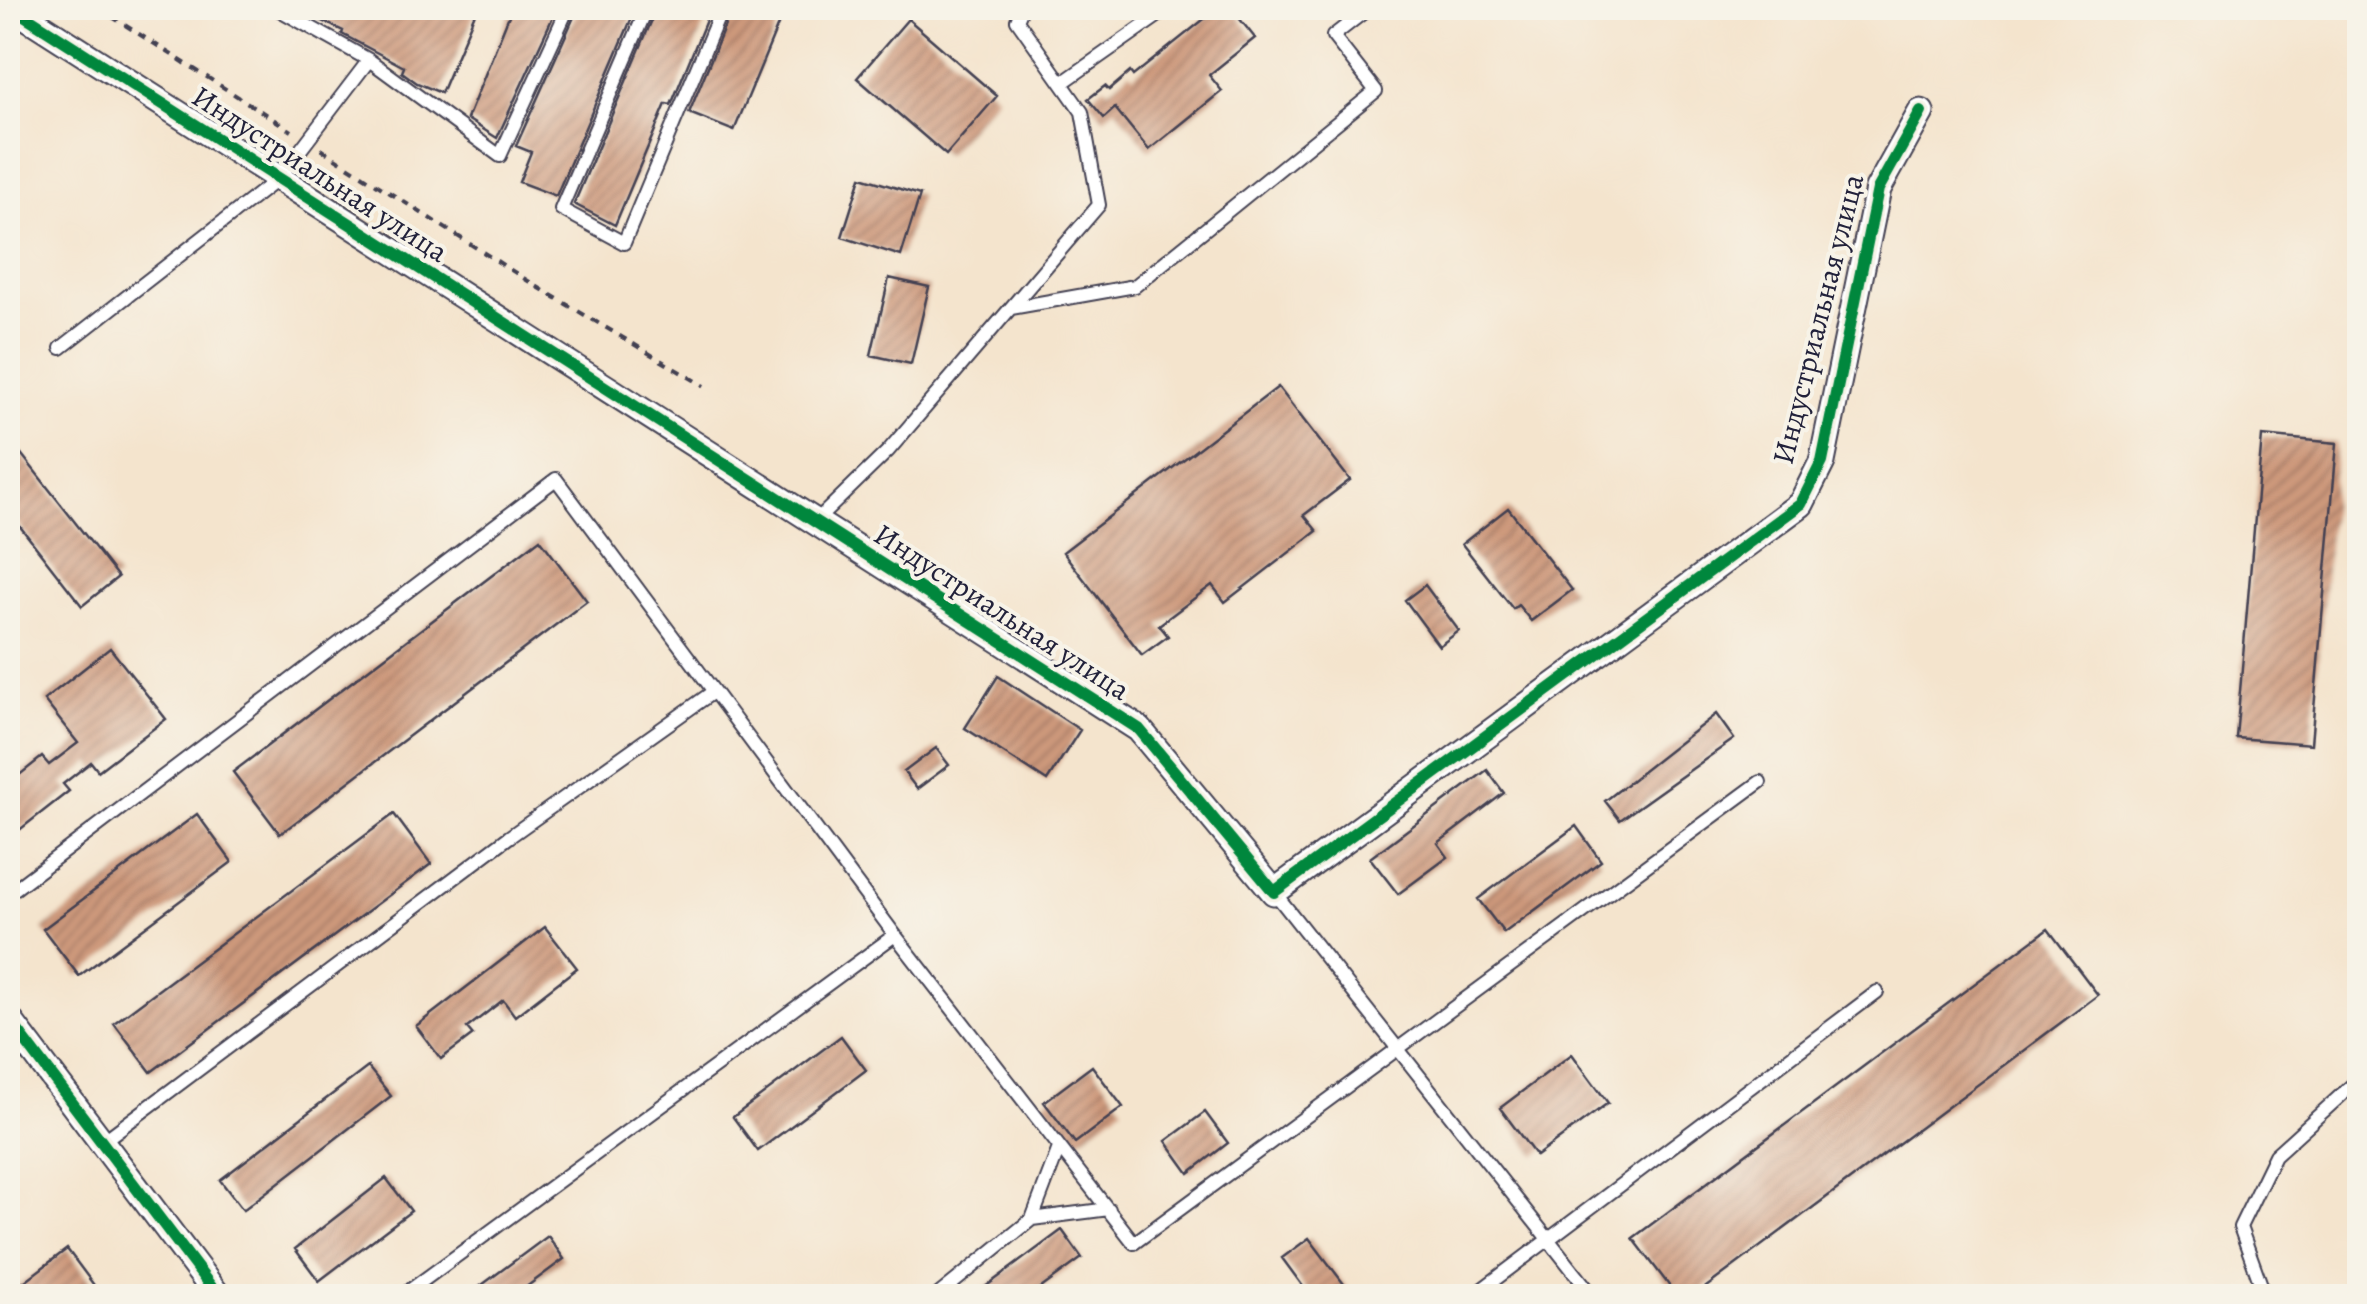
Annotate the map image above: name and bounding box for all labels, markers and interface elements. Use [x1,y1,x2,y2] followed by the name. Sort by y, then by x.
[184,76,456,272] street label: Индустриальная улица
[1763,170,1873,468] street label: Индустриальная улица
[866,514,1138,710] street label: Индустриальная улица

